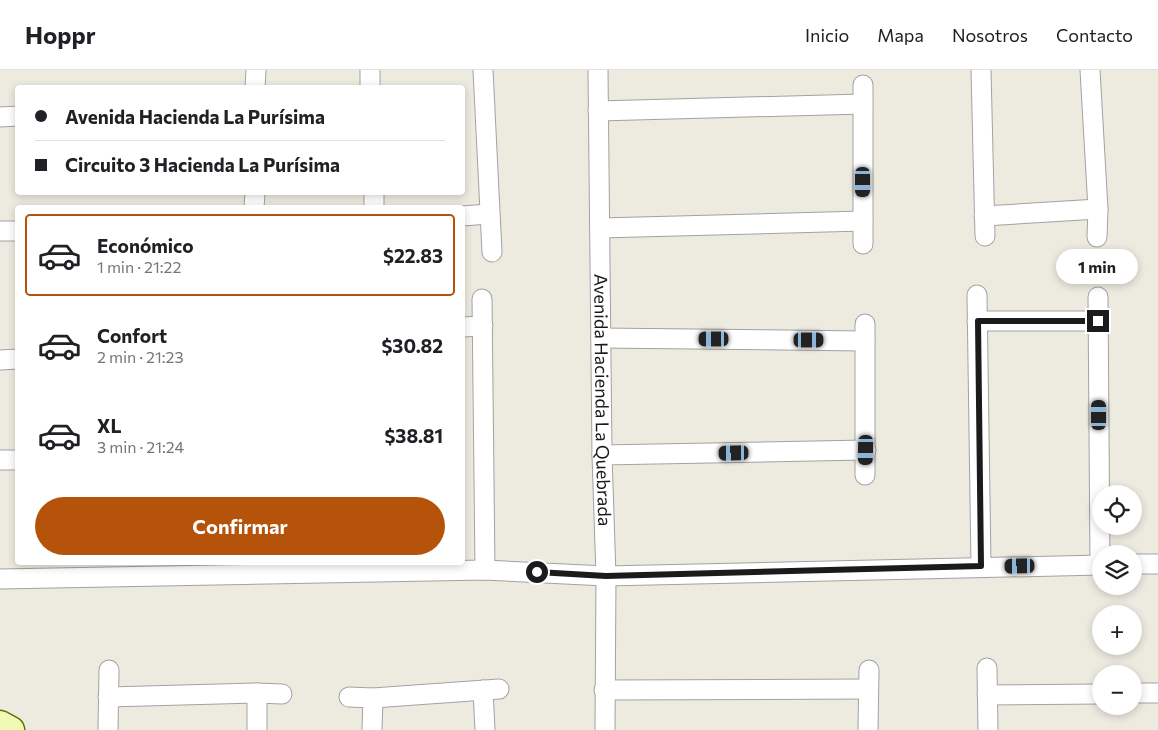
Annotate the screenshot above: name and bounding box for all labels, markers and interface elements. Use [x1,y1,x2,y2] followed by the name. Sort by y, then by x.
[25,20,96,49] text: Hoppr
[805,24,849,46] text: Inicio
[877,24,924,46] text: Mapa
[952,24,1028,46] text: Nosotros
[1056,24,1133,46] text: Contacto
[65,105,325,128] text: Avenida Hacienda La Purísima
[65,153,340,176] text: Circuito 3 Hacienda La Purísima
[855,167,870,197] car
[37,233,82,278] icon: car
[97,234,194,257] text: Económico
[383,244,443,267] text: $22.83
[1057,248,1139,284] callout: 1 min
[97,257,181,276] text: 1 min · 21:22
[1078,257,1116,276] text: 1 min
[590,274,616,526] street label: Avenida Hacienda La Quebrada
[1087,310,1109,332] route end
[37,323,82,368] icon: car
[97,324,167,347] text: Confort
[699,332,729,347] car
[794,333,824,348] car
[381,334,443,357] text: $30.82
[97,347,184,366] text: 2 min · 21:23
[1091,400,1106,430] car
[37,413,82,458] icon: car
[97,414,122,437] text: XL
[384,424,443,447] text: $38.81
[858,435,873,465] car
[97,437,184,456] text: 3 min · 21:24
[718,445,749,461] car
[1092,485,1142,715] map controls
[1092,485,1142,535] button: locate
[35,497,445,555] button: Confirmar
[1092,545,1142,595] button: layers
[1004,558,1035,574] car
[526,561,548,583] route start
[1092,605,1142,655] button: +
[1092,665,1142,715] button: −

